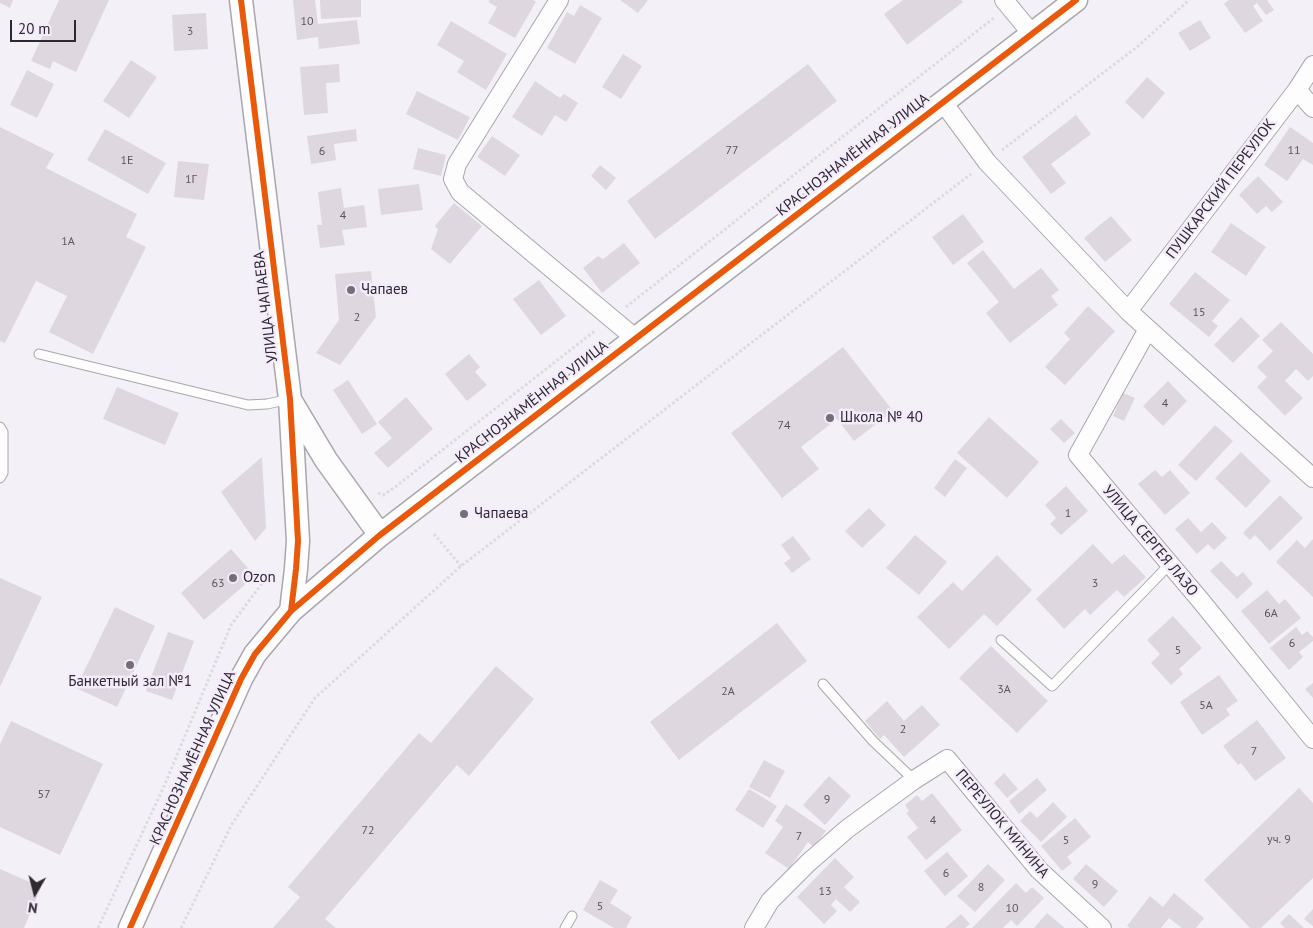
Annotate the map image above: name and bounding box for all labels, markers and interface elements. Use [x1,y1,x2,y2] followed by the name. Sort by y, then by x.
[12,10,79,42] scale bar
[300,15,314,29] house number: 10
[18,19,51,38] text: 20 m
[187,25,193,39] house number: 3
[773,90,933,220] street label: КРАСНОЗНАМЁННАЯ УЛИЦА
[1163,115,1279,263] street label: ПУШКАРСКИЙ ПЕРЕУЛОК
[725,144,739,158] house number: 77
[1287,144,1301,158] house number: 11
[319,145,325,159] house number: 6
[121,154,133,168] house number: 1Е
[185,173,197,187] house number: 1Г
[340,209,346,223] house number: 4
[61,235,75,249] house number: 1А
[250,250,282,364] street label: УЛИЦА ЧАПАЕВА
[361,281,408,299] place label: Чапаев
[345,284,357,296] marker: Чапаев
[1192,306,1206,320] house number: 15
[354,311,360,325] house number: 2
[452,337,612,467] street label: КРАСНОЗНАМЁННАЯ УЛИЦА
[1162,397,1168,411] house number: 4
[840,409,923,427] place label: Школа № 40
[824,412,836,424] marker: Школа № 40
[777,419,791,433] house number: 74
[1098,482,1202,600] street label: УЛИЦА СЕРГЕЯ ЛАЗО
[474,505,529,523] place label: Чапаева
[1065,507,1071,521] house number: 1
[458,508,470,520] marker: Чапаева
[243,569,276,587] place label: Ozon
[227,572,239,584] marker: Ozon
[211,577,225,591] house number: 63
[1092,577,1098,591] house number: 3
[1264,607,1278,621] house number: 6А
[1289,637,1295,651] house number: 6
[1175,644,1181,658] house number: 5
[124,659,136,671] marker: Банкетный зал №1
[146,668,240,848] street label: КРАСНОЗНАМЁННАЯ УЛИЦА
[68,673,192,691] place label: Банкетный зал №1
[997,683,1011,697] house number: 3А
[721,685,735,699] house number: 2А
[1199,699,1213,713] house number: 5А
[900,723,906,737] house number: 2
[1251,745,1257,759] house number: 7
[951,766,1053,882] street label: ПЕРЕУЛОК МИНИНА
[37,788,51,802] house number: 57
[824,793,830,807] house number: 9
[930,814,936,828] house number: 4
[361,824,375,838] house number: 72
[796,830,802,844] house number: 7
[1267,833,1291,847] house number: уч. 9
[1063,834,1069,848] house number: 5
[943,867,949,881] house number: 6
[10,868,60,918] north arrow
[1092,878,1098,892] house number: 9
[978,881,984,895] house number: 8
[818,885,832,899] house number: 13
[27,898,39,917] text: N
[597,900,603,914] house number: 5
[1005,902,1019,916] house number: 10

